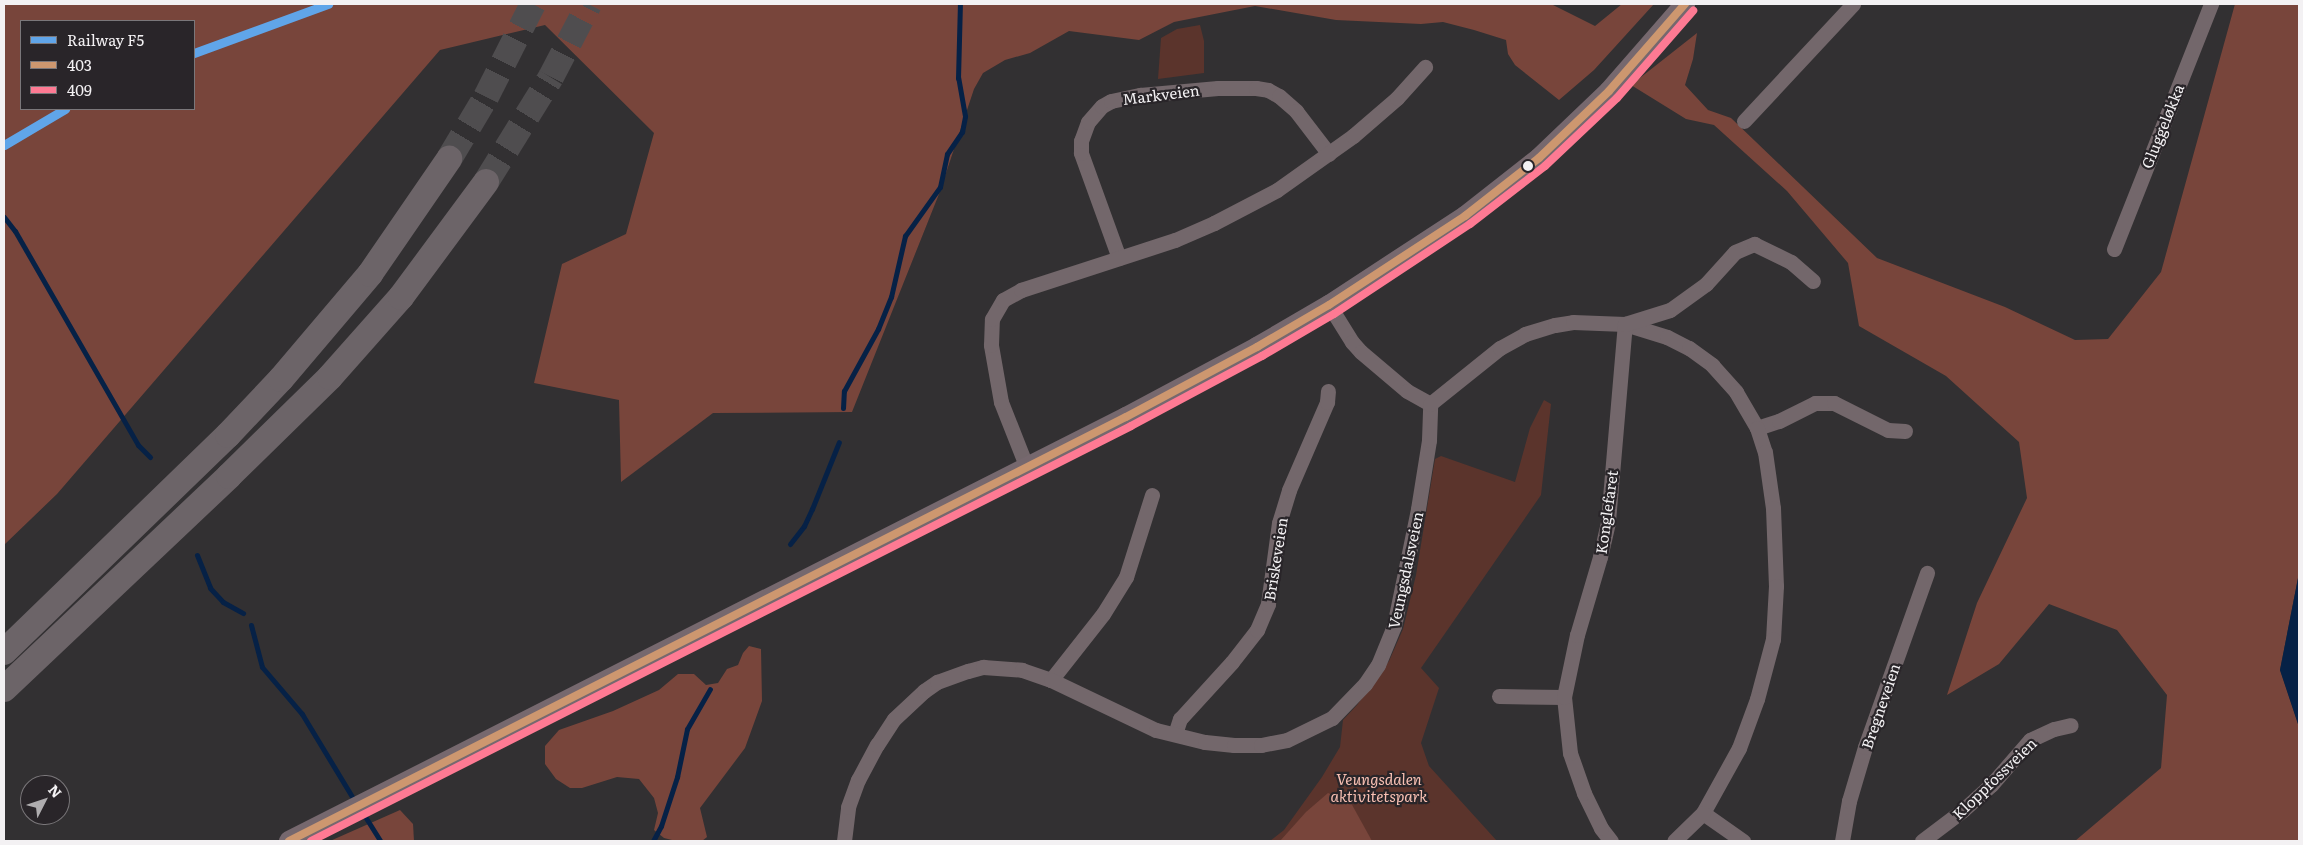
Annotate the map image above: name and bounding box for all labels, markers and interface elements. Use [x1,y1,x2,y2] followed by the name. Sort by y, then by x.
[20,20,195,110] legend
[67,28,144,51] text: Railway F5
[67,53,92,76] text: 403
[67,78,92,101] text: 409
[1121,80,1201,108] street label: Markveien
[2137,81,2187,171] street label: Gluggeløkka
[1523,161,1533,171] unlabelled marker
[1591,469,1621,555] street label: Konglefaret
[1384,510,1426,630] street label: Veungsdalsveien
[1260,516,1290,602] street label: Briskeveien
[1857,661,1903,751] street label: Bregneveien
[1948,733,2040,823] street label: Kloppfossveien
[1331,769,1427,804] park label: Veungsdalen aktivitetspark
[20,775,70,825] north arrow
[44,780,67,802] text: N

